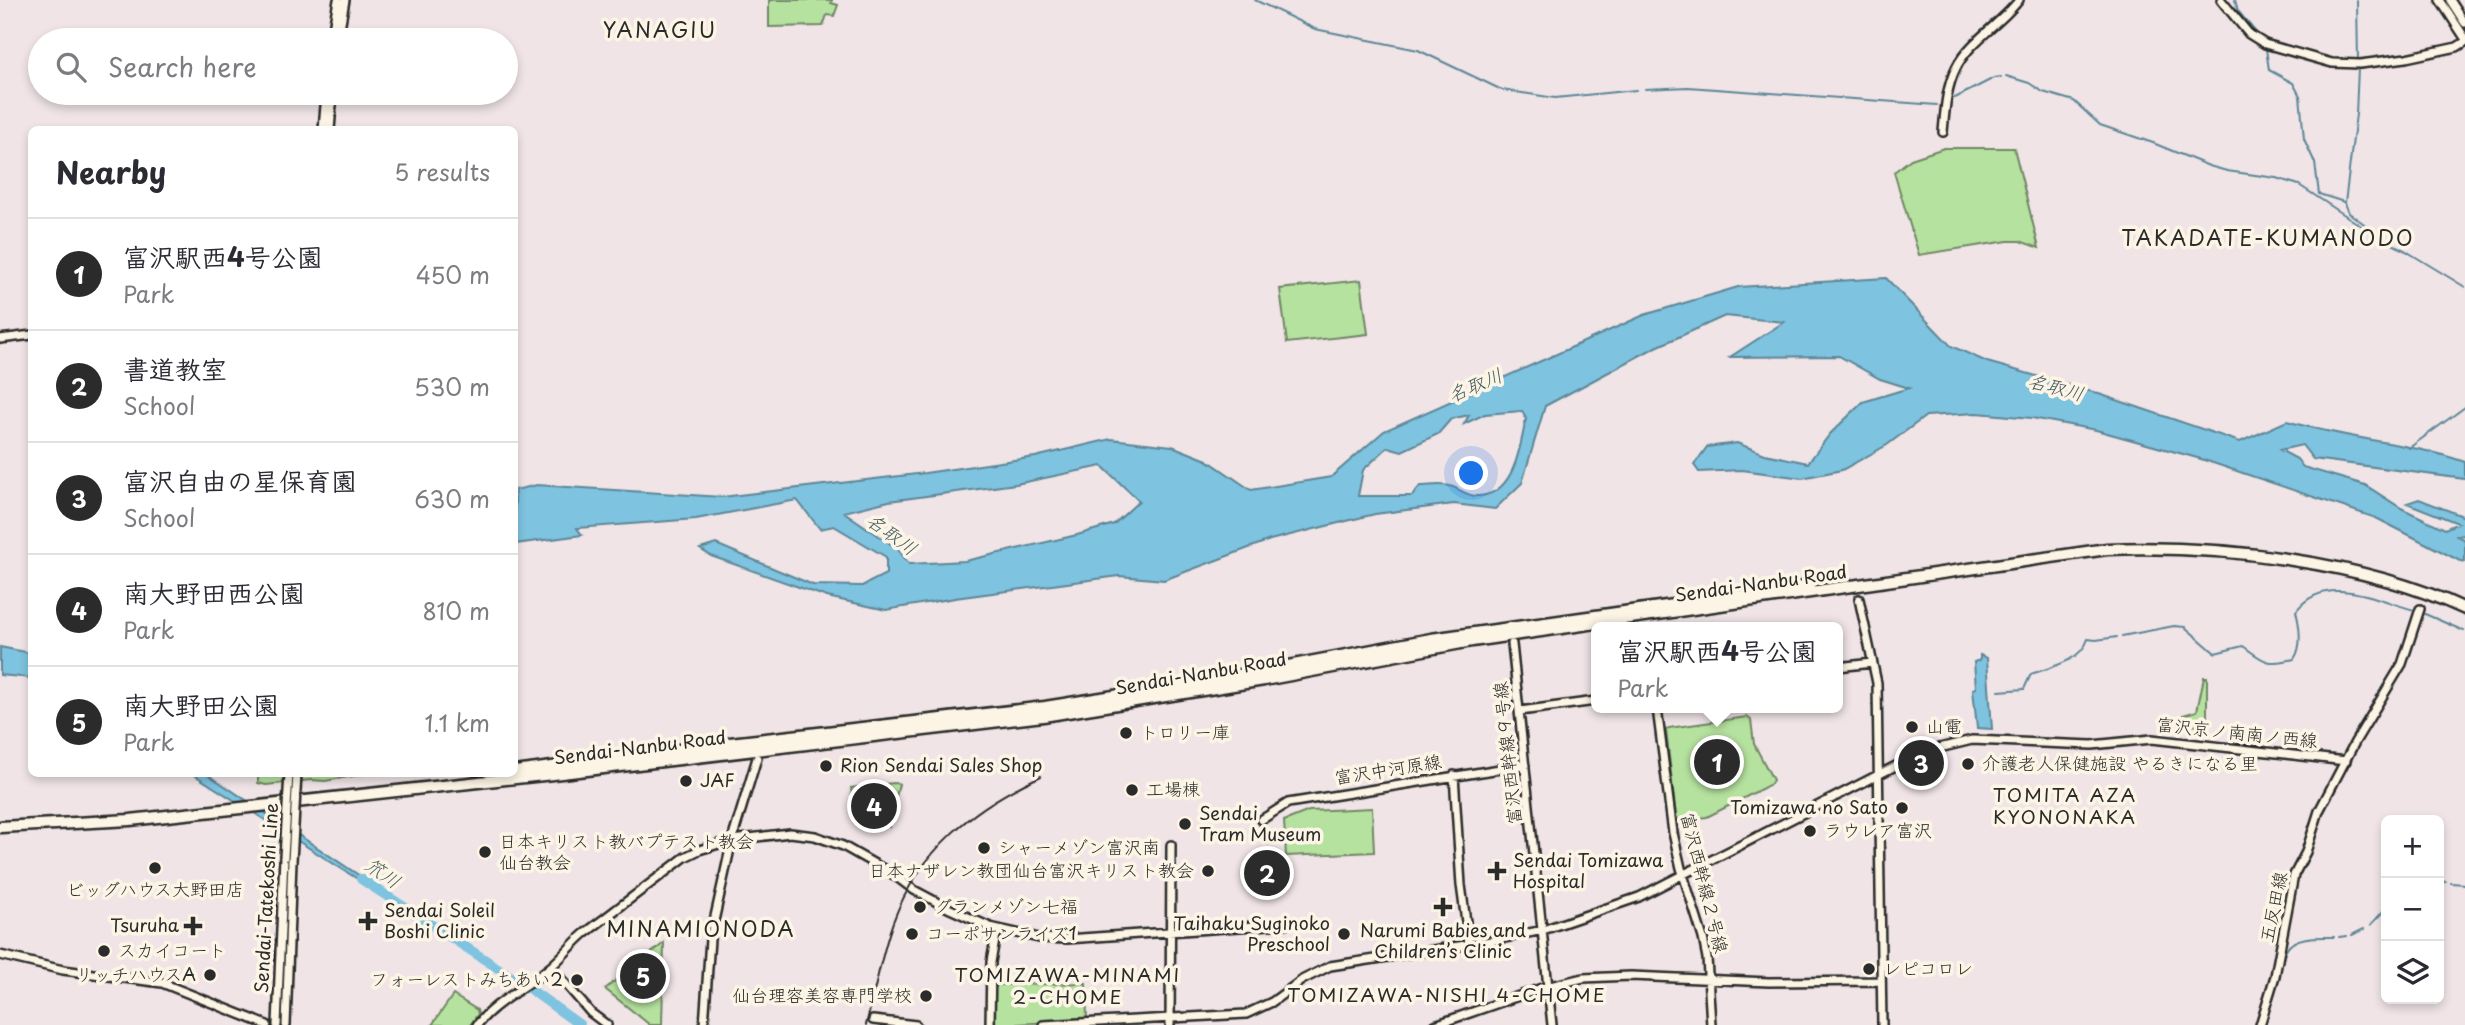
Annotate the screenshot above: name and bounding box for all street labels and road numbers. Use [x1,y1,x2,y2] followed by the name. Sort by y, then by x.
[1673,557,1849,608] street label: Sendai-Nanbu Road
[1113,644,1288,701] street label: Sendai-Nanbu Road
[1486,680,1527,826] street label: 富沢西幹線９号線
[2155,710,2319,753] street label: 富沢京ノ南南ノ西線
[552,723,728,770] street label: Sendai-Nanbu Road
[1332,747,1443,790] street label: 富沢中河原線
[247,802,284,994] street label: Sendai-Tatekoshi Line
[1675,810,1736,956] street label: 富沢西幹線２号線
[2252,869,2293,945] street label: 五反田線

